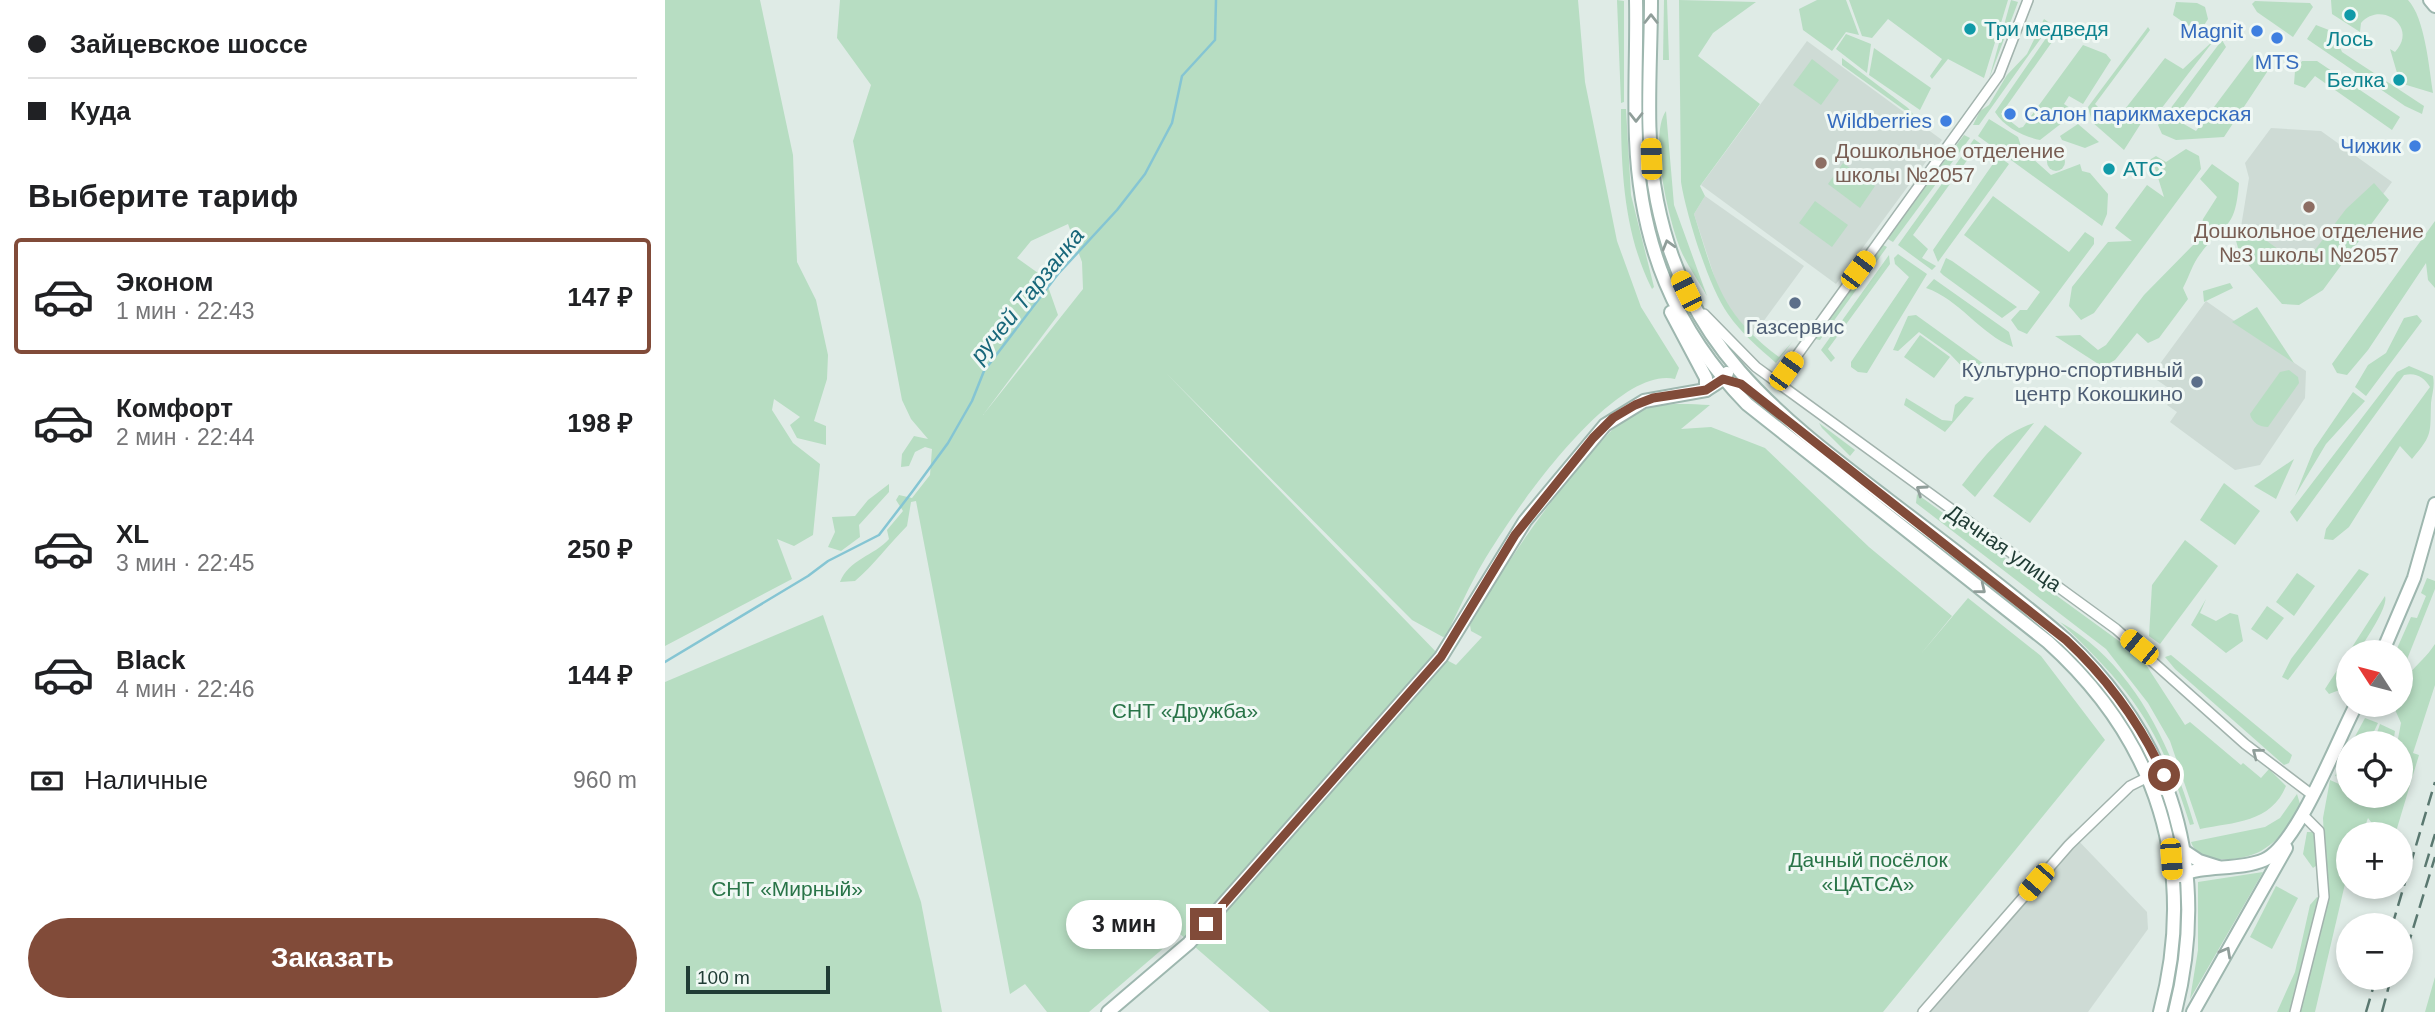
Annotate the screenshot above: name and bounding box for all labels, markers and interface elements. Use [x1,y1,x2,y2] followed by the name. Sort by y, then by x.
[2342,7,2358,23] marker: Лось
[1643,13,1659,24] one-way arrow
[1984,17,2109,40] place label: Три медведя
[2180,19,2243,42] place label: Magnit
[1962,21,1978,37] marker: Три медведя
[2249,23,2265,39] marker: Magnit
[2327,27,2374,50] place label: Лось
[70,29,308,59] text: Зайцевское шоссе
[2269,30,2285,46] marker: MTS
[2255,50,2299,73] place label: MTS
[2327,68,2385,91] place label: Белка
[2391,72,2407,88] marker: Белка
[70,96,131,126] text: Куда
[2024,102,2251,125] place label: Салон парикмахерская
[2002,106,2018,122] marker: Салон парикмахерская
[1827,109,1932,132] place label: Wildberries
[1628,112,1644,123] one-way arrow
[1938,113,1954,129] marker: Wildberries
[2340,134,2402,157] place label: Чижик
[1640,138,1663,180] car
[2407,138,2423,154] marker: Чижик
[1835,139,2065,186] place label: Дошкольное отделение школы №2057
[1813,155,1829,171] marker: Дошкольное отделение школы №2057
[2123,157,2163,180] place label: АТС
[2101,161,2117,177] marker: АТС
[28,178,298,214] text: Выберите тариф
[2301,199,2317,215] marker: Дошкольное отделение №3 школы №2057
[2194,219,2424,266] place label: Дошкольное отделение №3 школы №2057
[964,222,1089,368] water label: ручей Тарзанка
[1661,239,1676,251] one-way arrow
[1837,247,1880,293] car
[32,265,95,328] icon: car
[116,267,214,297] text: Эконом
[1668,268,1705,314] car
[567,282,633,312] text: 147 ₽
[1787,295,1803,311] marker: Газсервис
[116,298,255,324] text: 1 мин · 22:43
[1746,315,1844,338] place label: Газсервис
[1766,348,1807,394] car
[1961,358,2183,405] place label: Культурно-спортивный центр Кокошкино
[2189,374,2205,390] marker: Культурно-спортивный центр Кокошкино
[32,391,95,454] icon: car
[116,393,233,423] text: Комфорт
[567,408,633,438] text: 198 ₽
[116,424,255,450] text: 2 мин · 22:44
[1916,486,1929,498] one-way arrow
[1943,500,2066,596] street label: Дачная улица
[32,517,95,580] icon: car
[116,519,149,549] text: XL
[567,534,633,564] text: 250 ₽
[116,550,255,576] text: 3 мин · 22:45
[1973,581,1986,593] one-way arrow
[2117,626,2162,668] car
[2336,640,2413,718] north arrow
[2336,640,2413,990] map controls
[32,643,95,706] icon: car
[116,645,185,675] text: Black
[567,660,633,690] text: 144 ₽
[116,676,255,702] text: 4 мин · 22:46
[1112,699,1258,722] park label: СНТ «Дружба»
[2336,731,2413,808] button: locate
[2252,748,2264,761] one-way arrow
[2148,759,2180,791] route start
[28,762,66,800] icon: cash
[84,765,208,795] text: Наличные
[573,767,637,793] text: 960 m
[2336,822,2413,899] button: +
[2160,837,2183,881] car
[1788,848,1948,895] park label: Дачный посёлок «ЦАТСА»
[2015,859,2058,905] car
[711,877,863,900] park label: СНТ «Мирный»
[1066,900,1181,948] callout: 3 мин
[1190,908,1222,940] route end
[1092,911,1156,937] text: 3 мин
[2336,913,2413,990] button: −
[28,918,637,998] button: Заказать
[2218,947,2231,960] one-way arrow
[686,963,829,995] scale bar
[697,967,750,988] text: 100 m

